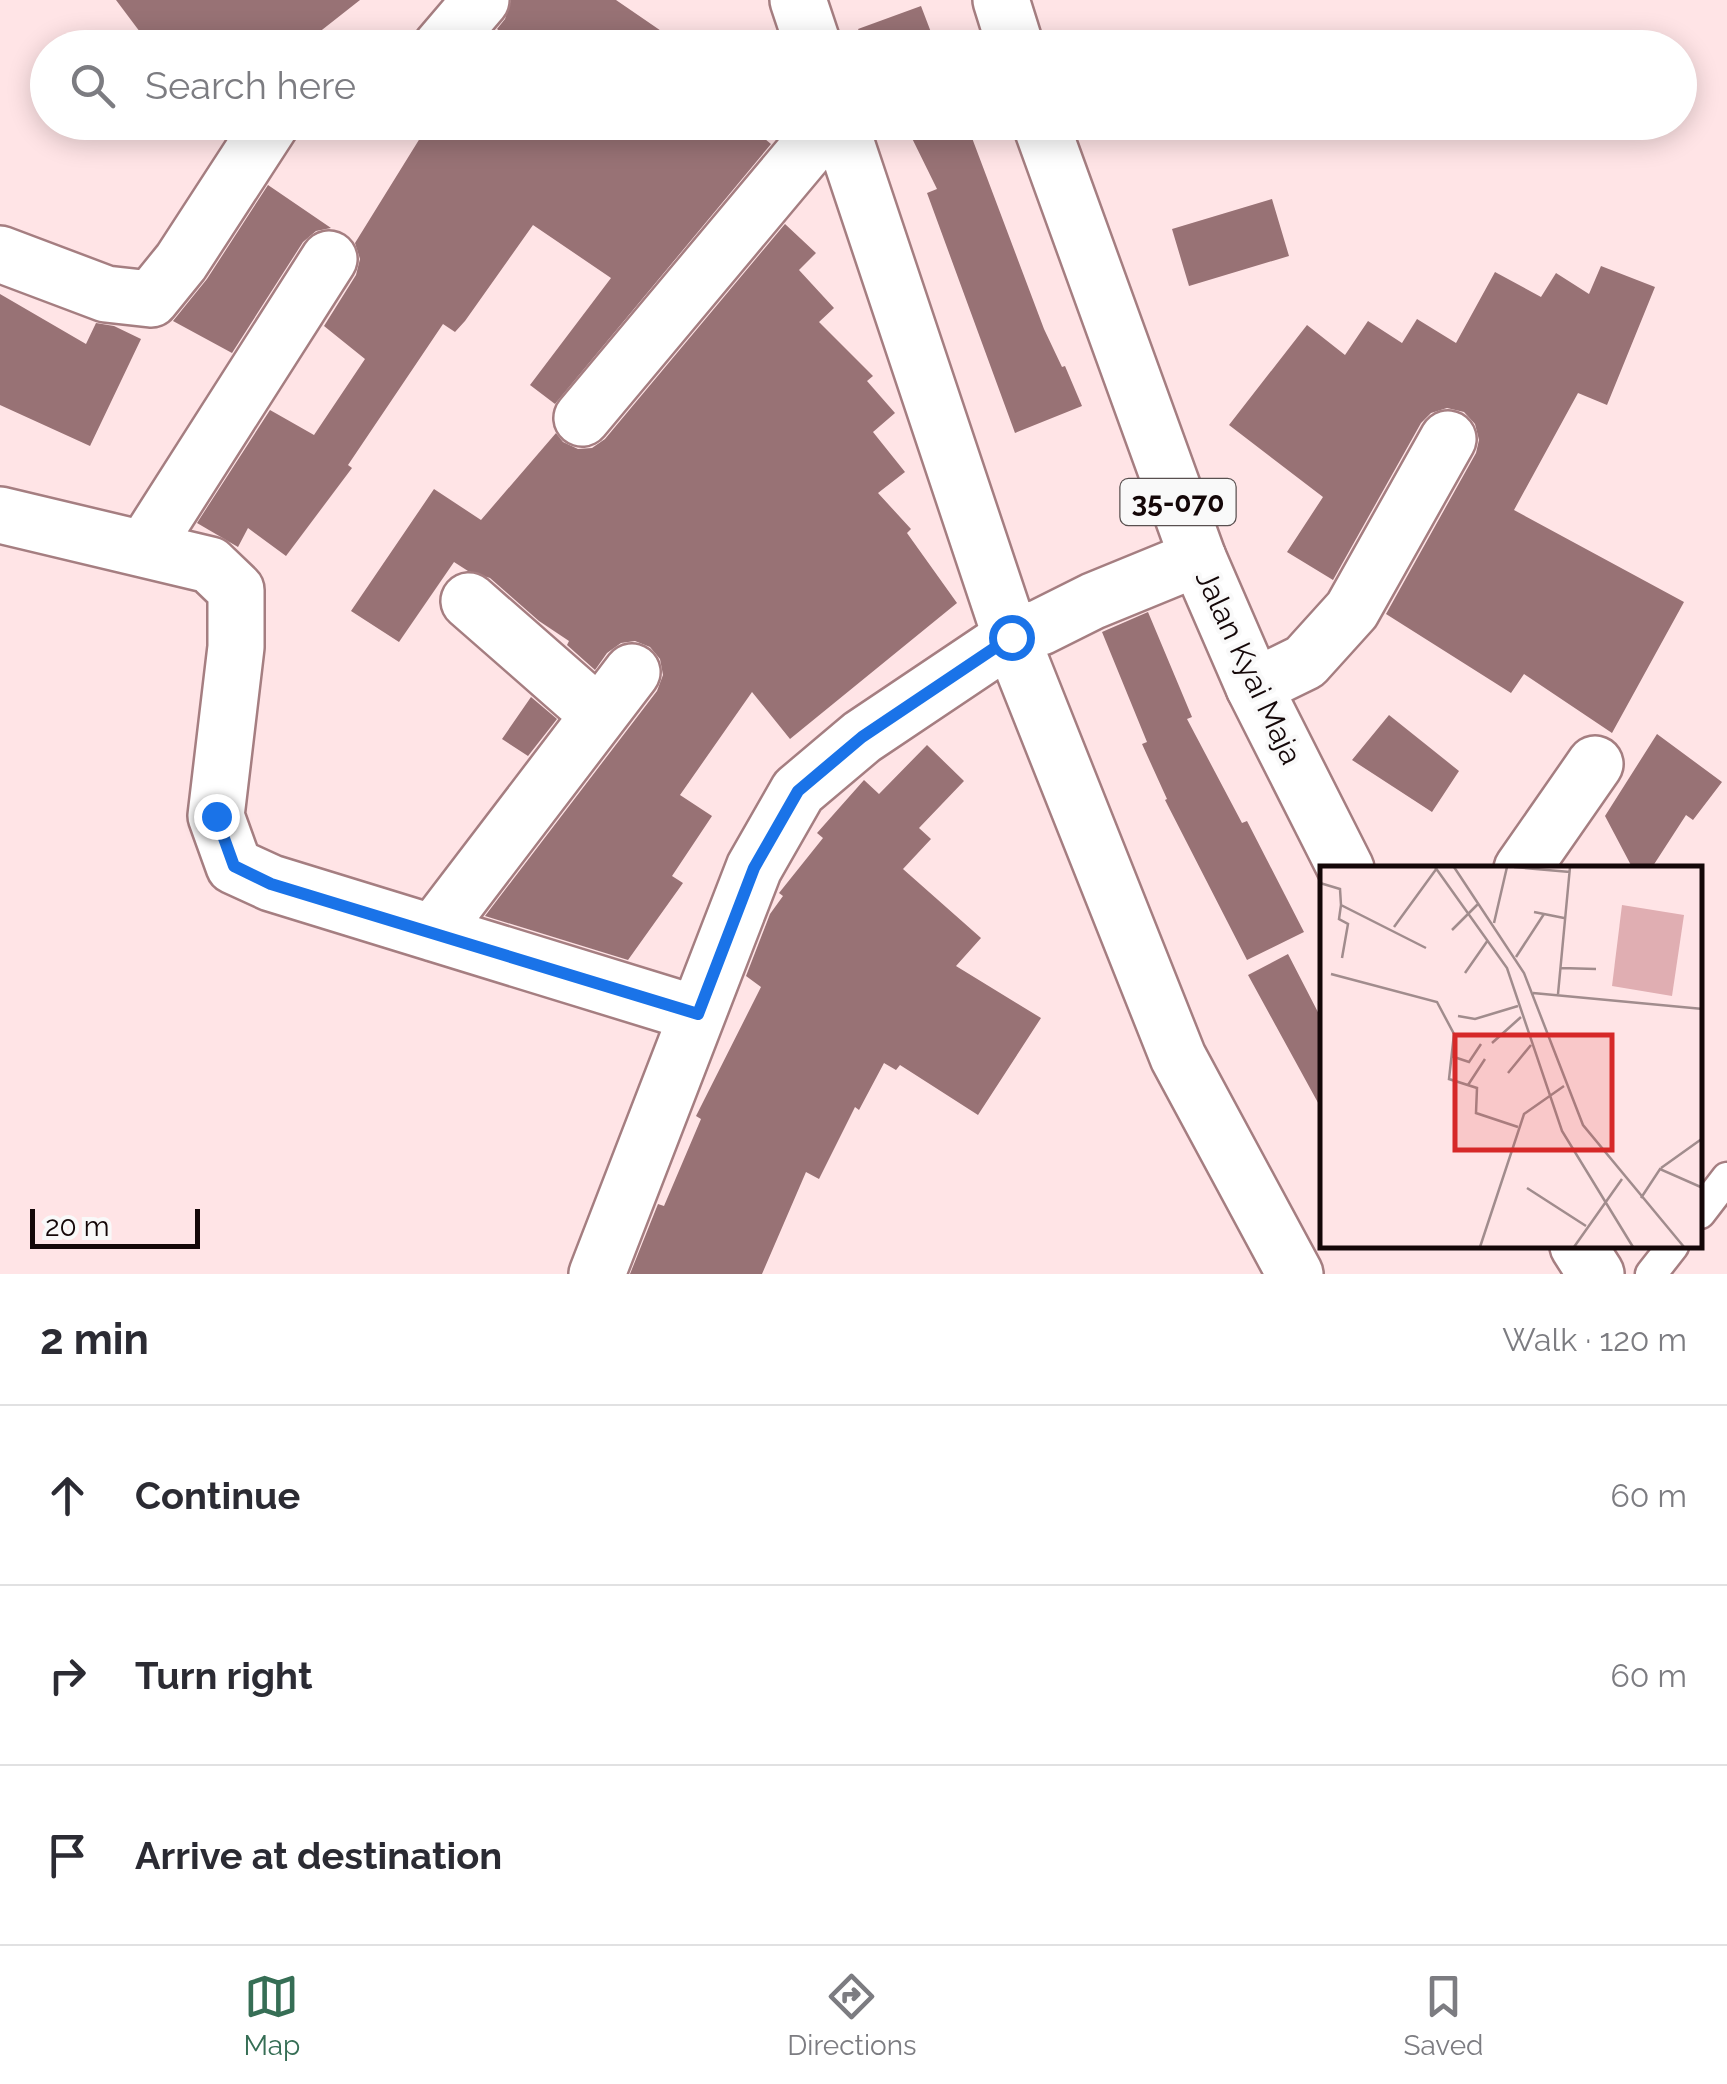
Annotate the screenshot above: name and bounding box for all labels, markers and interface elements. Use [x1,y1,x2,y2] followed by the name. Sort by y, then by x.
[30,30,1697,140] search box
[65,58,120,113] icon: search
[145,63,356,108] text: Search here
[1120,479,1236,525] road number: 35-070
[1189,564,1309,770] street label: Jalan Kyai Maja
[989,615,1035,661] route start
[194,794,240,840] route end
[1320,866,1702,1249] inset map
[30,1204,200,1248] scale bar
[45,1210,110,1243] text: 20 m
[40,1315,149,1364] text: 2 min
[1502,1321,1687,1358] text: Walk · 120 m
[40,1468,95,1523] icon: ahead
[135,1473,300,1518] text: Continue
[1611,1477,1687,1514] text: 60 m
[40,1648,95,1703] icon: right
[135,1653,312,1698] text: Turn right
[1611,1657,1687,1694] text: 60 m
[40,1828,95,1883] icon: arrive
[135,1833,502,1878] text: Arrive at destination
[243,1969,300,2062] tab: Map
[787,1969,917,2062] tab: Directions
[1403,1969,1484,2062] tab: Saved

